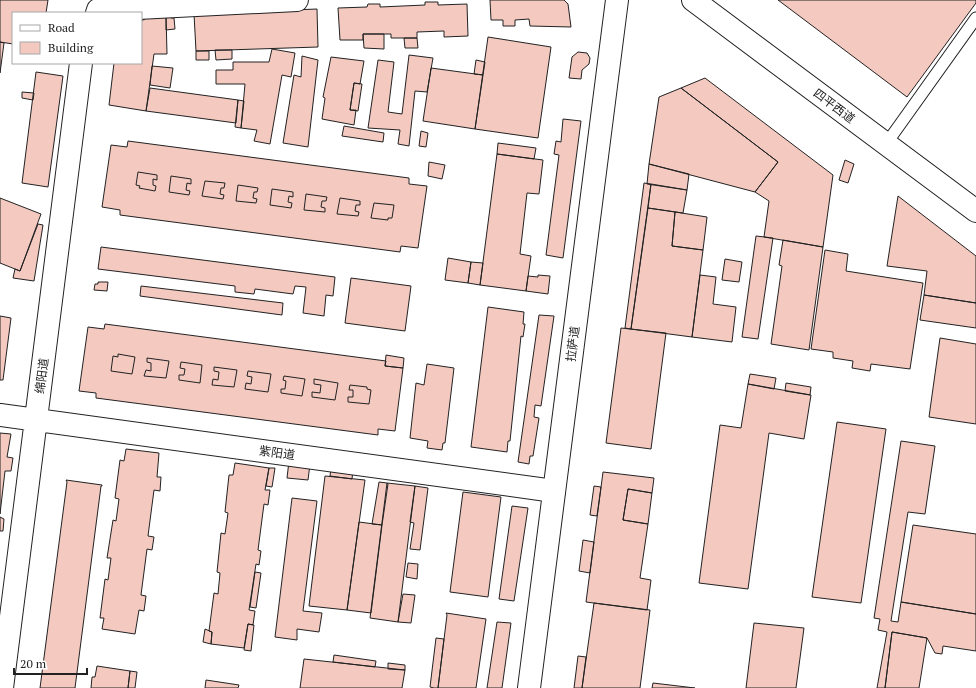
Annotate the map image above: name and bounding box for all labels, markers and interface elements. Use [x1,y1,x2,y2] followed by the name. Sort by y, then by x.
[12,12,142,64] legend
[48,20,75,35] text: Road
[48,40,94,55] text: Building
[811,85,858,126] street label: 四平西道
[563,325,582,363] street label: 拉萨道
[32,357,51,395] street label: 绵阳道
[258,443,296,462] street label: 紫阳道
[14,650,87,676] scale bar
[20,656,47,671] text: 20 m

